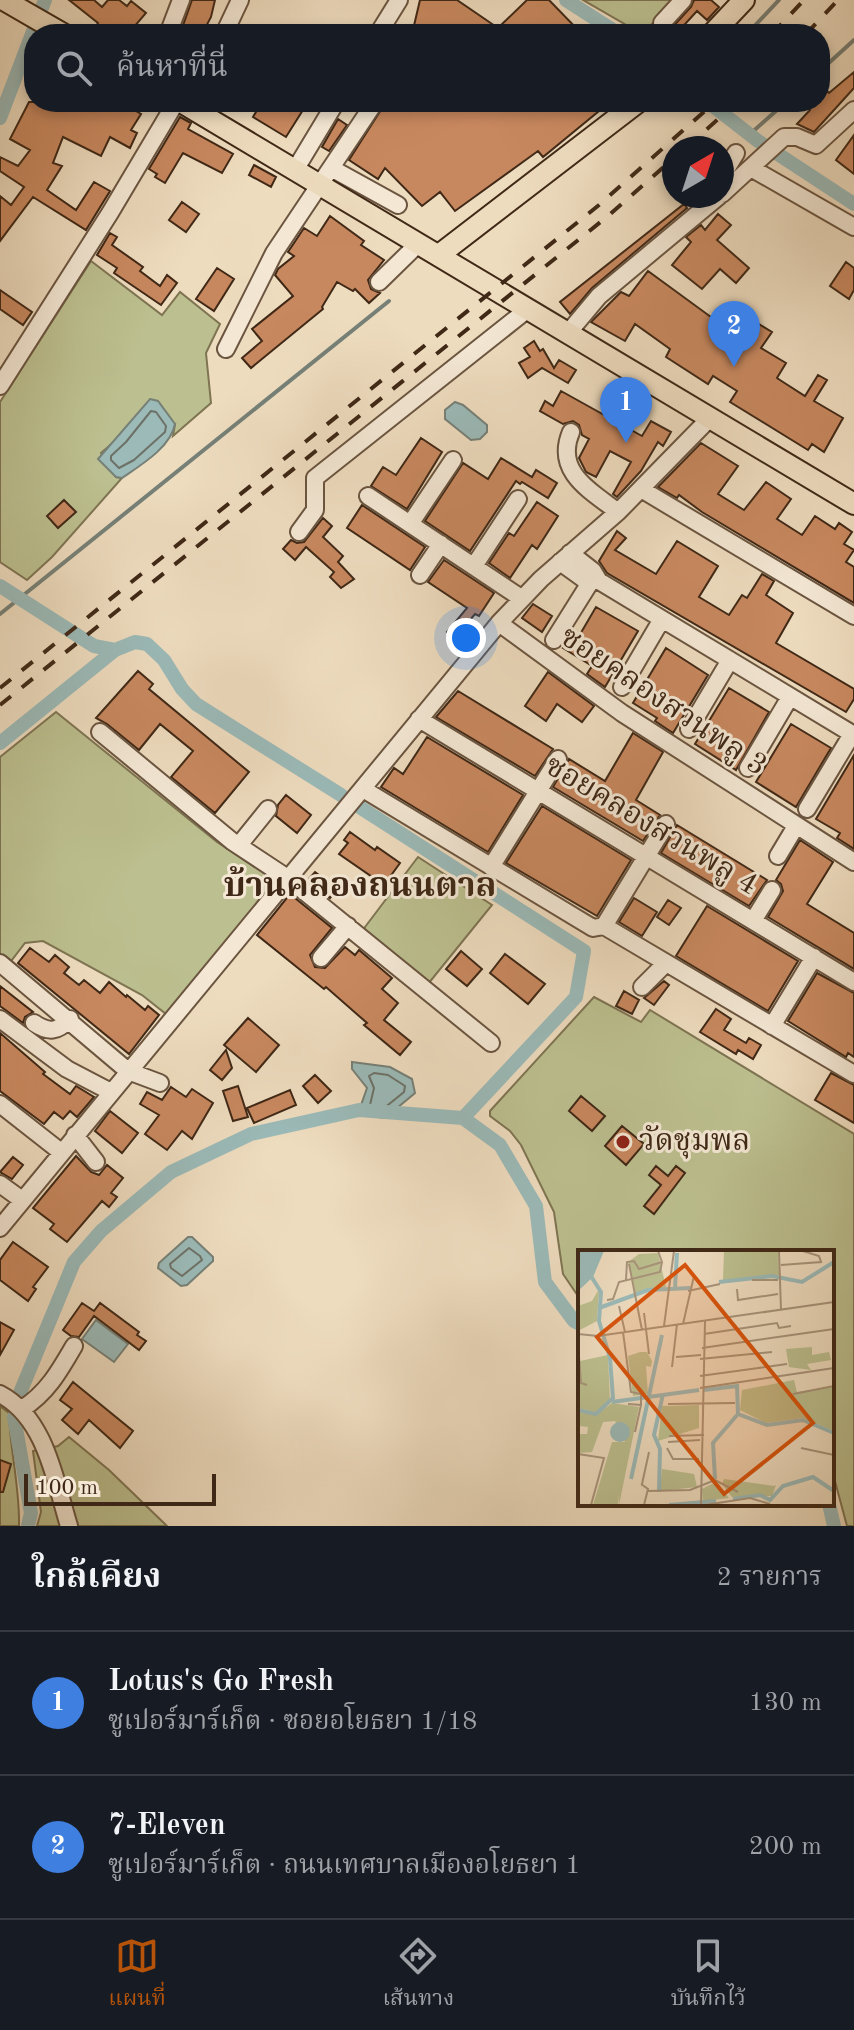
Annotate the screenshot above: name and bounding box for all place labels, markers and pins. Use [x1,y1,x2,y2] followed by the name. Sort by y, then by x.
[708,301,760,367] pin: 2
[600,377,652,443] pin: 1
[639,1125,750,1159] place label: วัดชุมพล
[614,1133,632,1151] marker: วัดชุมพล

